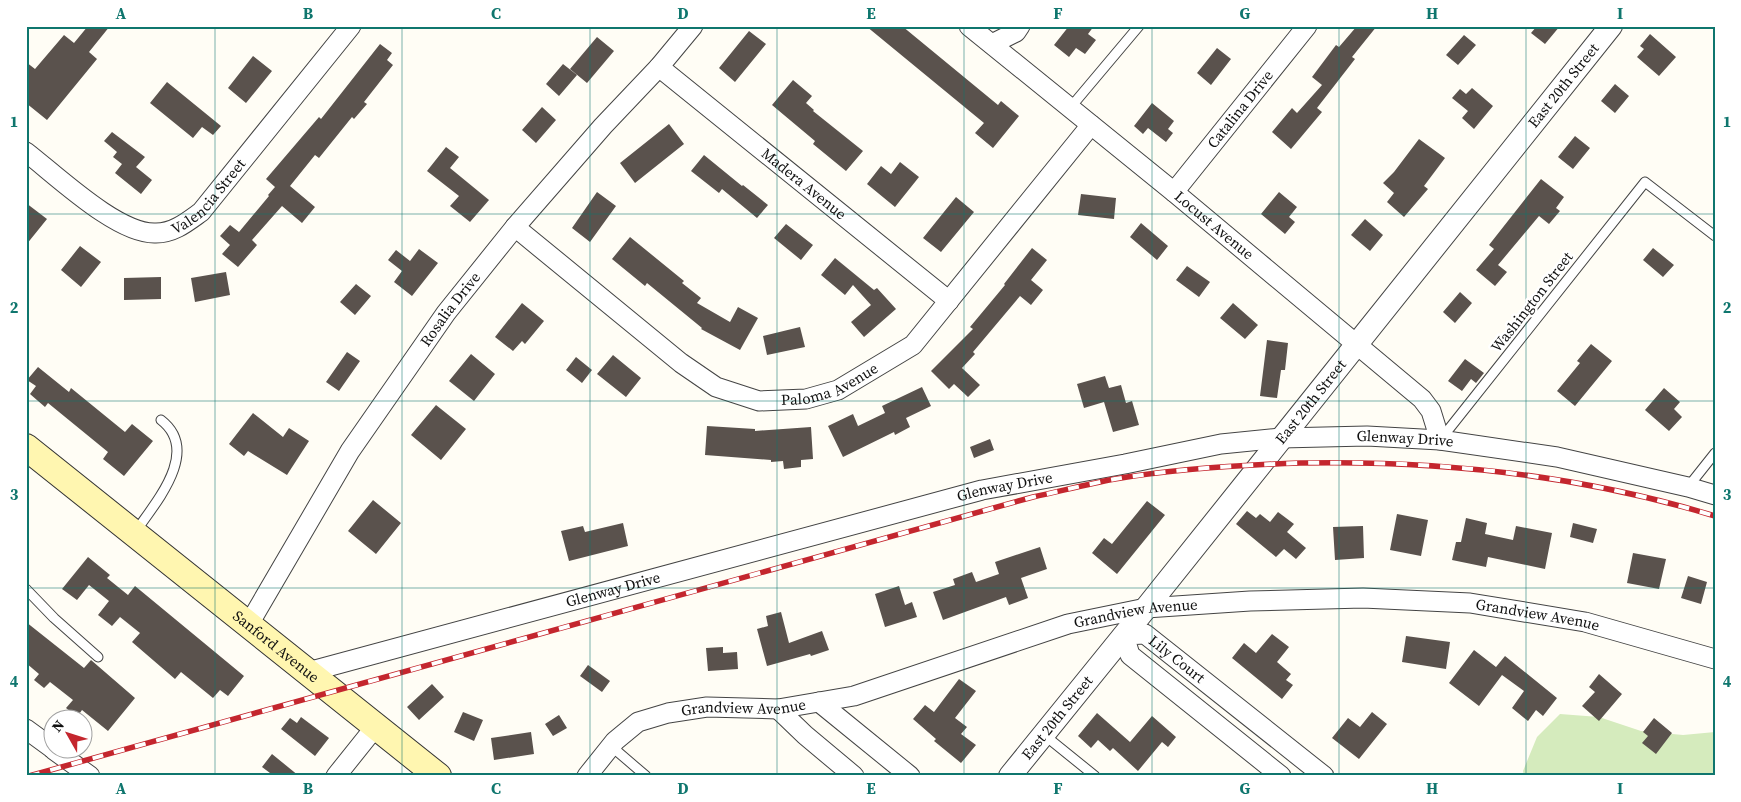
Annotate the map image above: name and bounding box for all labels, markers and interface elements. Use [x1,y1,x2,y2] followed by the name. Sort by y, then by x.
[116,2,127,24] text: A
[303,2,314,24] text: B
[491,2,501,24] text: C
[677,2,689,24] text: D
[866,2,876,24] text: E
[1053,2,1063,24] text: F
[1240,2,1251,24] text: G
[1426,2,1438,24] text: H
[1617,2,1623,24] text: I
[1523,38,1603,132] street label: East 20th Street
[1202,65,1278,153] street label: Catalina Drive
[10,110,18,132] text: 1
[1723,110,1731,132] text: 1
[757,143,851,224] street label: Madera Avenue
[168,154,250,239] street label: Valencia Street
[1170,186,1259,265] street label: Locust Avenue
[1486,247,1578,356] street label: Washington Street
[415,267,485,350] street label: Rosalia Drive
[10,296,19,318] text: 2
[1723,296,1732,318] text: 2
[1270,355,1351,448] street label: East 20th Street
[781,357,882,410] street label: Paloma Avenue
[1356,425,1455,452] street label: Glenway Drive
[954,466,1054,506] street label: Glenway Drive
[10,483,19,505] text: 3
[1723,483,1732,505] text: 3
[563,566,663,612] street label: Glenway Drive
[1474,593,1602,636] street label: Grandview Avenue
[1072,594,1199,633] street label: Grandview Avenue
[229,605,324,688] street label: Sanford Avenue
[1144,630,1210,688] street label: Lily Court
[10,670,19,692] text: 4
[1723,670,1732,692] text: 4
[1016,671,1097,764] street label: East 20th Street
[680,693,808,721] street label: Grandview Avenue
[42,710,92,760] north arrow
[47,716,69,736] text: N
[116,777,127,799] text: A
[303,777,314,799] text: B
[491,777,501,799] text: C
[677,777,689,799] text: D
[866,777,876,799] text: E
[1053,777,1063,799] text: F
[1240,777,1251,799] text: G
[1426,777,1438,799] text: H
[1617,777,1623,799] text: I

